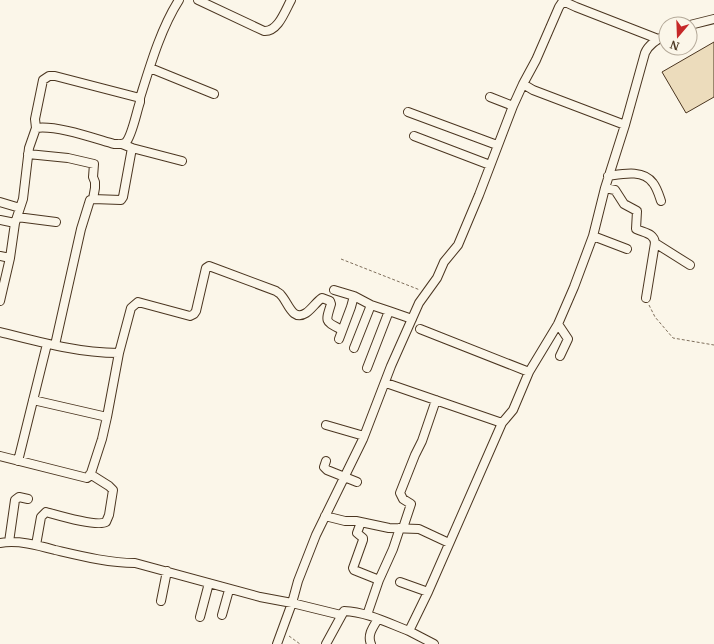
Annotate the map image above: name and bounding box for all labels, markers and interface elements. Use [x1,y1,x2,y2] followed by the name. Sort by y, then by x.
[658,16,698,56] north arrow
[668,37,681,53] text: N

